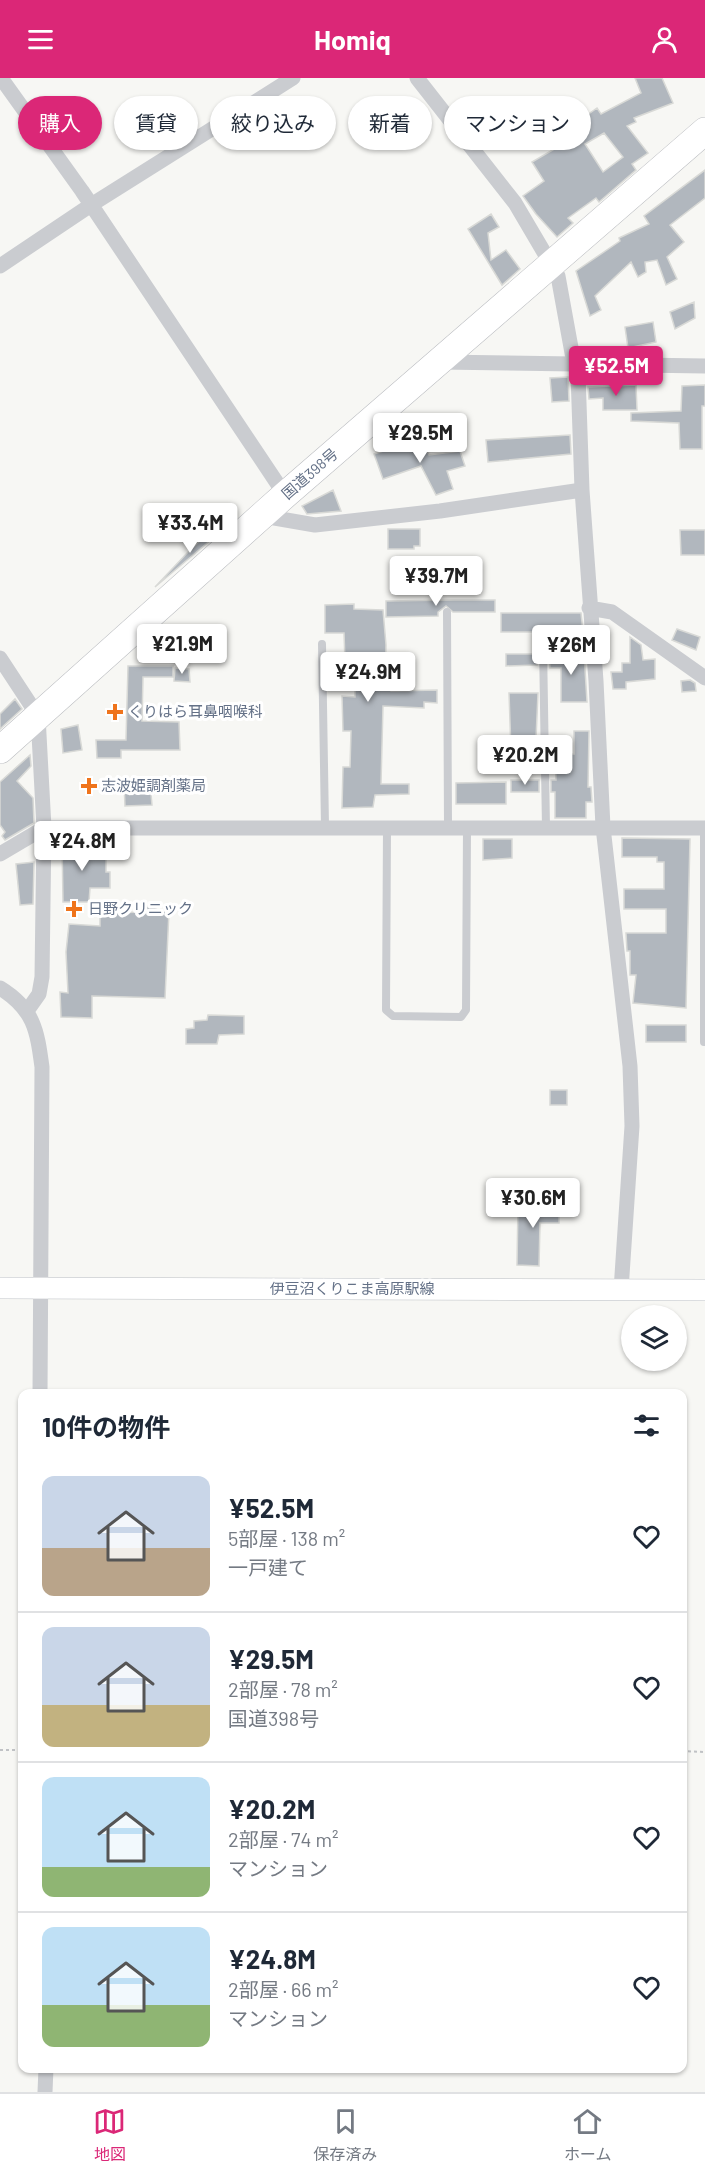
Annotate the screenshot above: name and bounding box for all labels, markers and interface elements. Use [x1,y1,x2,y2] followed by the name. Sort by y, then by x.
[24,23,57,56] icon: menu
[314,23,391,55] text: Homiq
[648,23,681,56] icon: person
[18,96,102,150] chip: 購入
[114,96,198,150] chip: 賃貸
[210,96,336,150] chip: 絞り込み
[348,96,432,150] chip: 新着
[444,96,591,150] chip: マンション
[567,346,665,397] pin: ¥52.5M
[583,353,649,377] text: ¥52.5M
[371,413,469,464] pin: ¥29.5M
[387,420,453,444] text: ¥29.5M
[278,444,341,502] street label: 国道398号
[141,503,239,554] pin: ¥33.4M
[156,510,224,534] text: ¥33.4M
[387,556,485,607] pin: ¥39.7M
[404,563,468,587] text: ¥39.7M
[133,624,231,675] pin: ¥21.9M
[535,625,607,676] pin: ¥26M
[151,631,213,655] text: ¥21.9M
[546,632,596,656] text: ¥26M
[319,652,417,703] pin: ¥24.9M
[334,659,402,683] text: ¥24.9M
[128,702,263,720] place label: くりはら耳鼻咽喉科
[106,703,124,721] marker: くりはら耳鼻咽喉科
[476,735,574,786] pin: ¥20.2M
[491,742,559,766] text: ¥20.2M
[101,776,206,794] place label: 志波姫調剤薬局
[82,779,96,793] marker: 志波姫調剤薬局
[33,821,131,872] pin: ¥24.8M
[48,828,116,852] text: ¥24.8M
[88,899,193,917] place label: 日野クリニック
[65,900,83,918] marker: 日野クリニック
[484,1178,582,1229] pin: ¥30.6M
[500,1185,566,1209] text: ¥30.6M
[269,1279,435,1297] street label: 伊豆沼くりこま高原駅線
[621,1305,687,1371] map controls
[621,1305,687,1371] button: layers
[630,1409,663,1442] icon: filters
[42,1411,170,1442] text: 10件の物件
[228,1492,314,1523] text: ¥52.5M
[90,1500,162,1572] icon: home
[630,1520,663,1553] icon: heart
[228,1526,345,1550] text: 5部屋 · 138 m²
[228,1555,308,1579] text: 一戸建て
[228,1643,314,1674] text: ¥29.5M
[90,1651,162,1723] icon: home
[630,1671,663,1704] icon: heart
[228,1677,338,1701] text: 2部屋 · 78 m²
[228,1706,319,1730] text: 国道398号
[228,1793,315,1824] text: ¥20.2M
[90,1801,162,1873] icon: home
[630,1821,663,1854] icon: heart
[228,1827,338,1851] text: 2部屋 · 74 m²
[228,1856,328,1880] text: マンション
[228,1943,316,1974] text: ¥24.8M
[90,1951,162,2023] icon: home
[630,1971,663,2004] icon: heart
[228,1977,339,2001] text: 2部屋 · 66 m²
[228,2006,328,2030] text: マンション
[93,2105,126,2165] tab: 地図
[313,2105,377,2165] tab: 保存済み
[564,2105,612,2165] tab: ホーム

